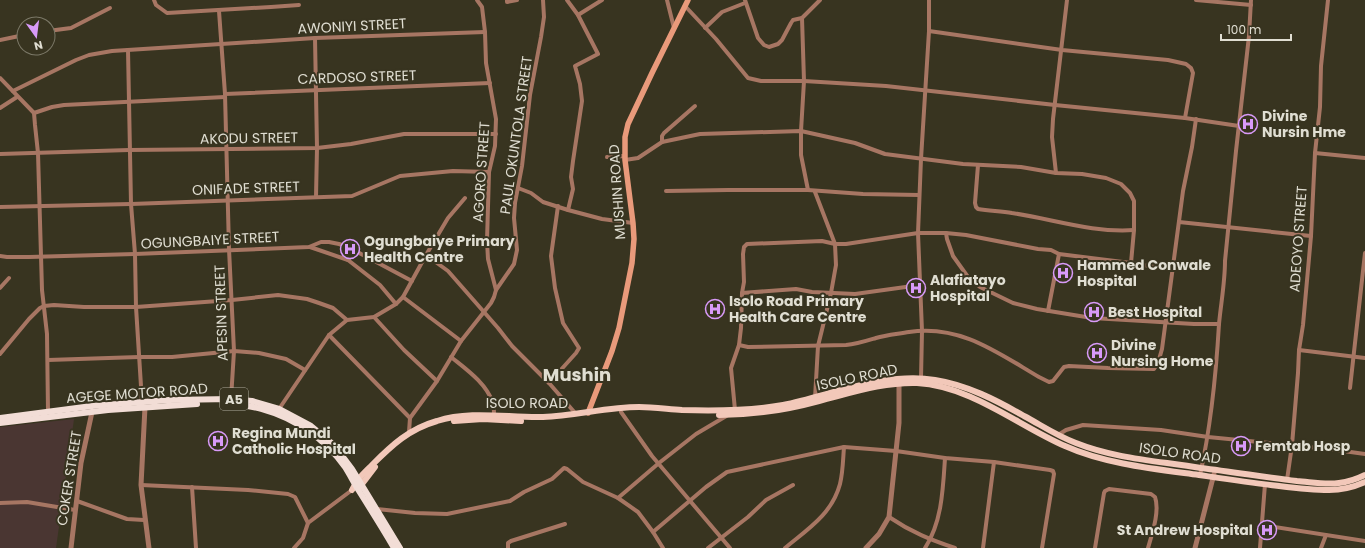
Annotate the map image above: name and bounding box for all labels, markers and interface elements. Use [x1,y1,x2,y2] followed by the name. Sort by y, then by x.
[297,13,407,39] street label: AWONIYI STREET
[16,16,56,56] north arrow
[1221,16,1291,42] scale bar
[1227,21,1261,38] text: 100 m
[32,37,44,54] text: N
[495,54,537,215] street label: PAUL OKUNTOLA STREET
[297,65,417,89] street label: CARDOSO STREET
[1262,106,1346,142] place label: Divine Nursin Hme
[1237,113,1259,135] hospital icon: Divine Nursin Hme
[468,121,495,223] street label: AGORO STREET
[200,127,299,149] street label: AKODU STREET
[604,144,630,240] street label: MUSHIN ROAD
[192,176,301,200] street label: ONIFADE STREET
[1284,185,1312,293] street label: ADEOYO STREET
[140,226,280,254] street label: OGUNGBAIYE STREET
[364,231,515,267] place label: Ogungbaiye Primary Health Centre
[339,238,361,260] hospital icon: Ogungbaiye Primary Health Centre
[1077,255,1211,291] place label: Hammed Conwale Hospital
[1052,262,1074,284] hospital icon: Hammed Conwale Hospital
[209,264,233,361] street label: APESIN STREET
[930,270,1006,306] place label: Alafiatayo Hospital
[905,277,927,299] hospital icon: Alafiatayo Hospital
[729,291,867,327] place label: Isolo Road Primary Health Care Centre
[704,298,726,320] hospital icon: Isolo Road Primary Health Care Centre
[1083,301,1105,323] hospital icon: Best Hospital
[1108,302,1202,322] place label: Best Hospital
[1111,335,1214,371] place label: Divine Nursing Home
[1086,342,1108,364] hospital icon: Divine Nursing Home
[815,359,899,395] street label: ISOLO ROAD
[543,362,611,387] district label: Mushin
[65,378,209,408] street label: AGEGE MOTOR ROAD
[220,388,248,410] road number: A5
[486,393,568,413] street label: ISOLO ROAD
[232,423,356,459] place label: Regina Mundi Catholic Hospital
[52,429,86,527] street label: COKER STREET
[207,430,229,452] hospital icon: Regina Mundi Catholic Hospital
[1230,435,1252,457] hospital icon: Femtab Hosp
[1255,436,1351,456] place label: Femtab Hosp
[1138,437,1222,469] street label: ISOLO ROAD
[1256,519,1278,541] hospital icon: St Andrew Hospital
[1117,520,1253,540] place label: St Andrew Hospital

